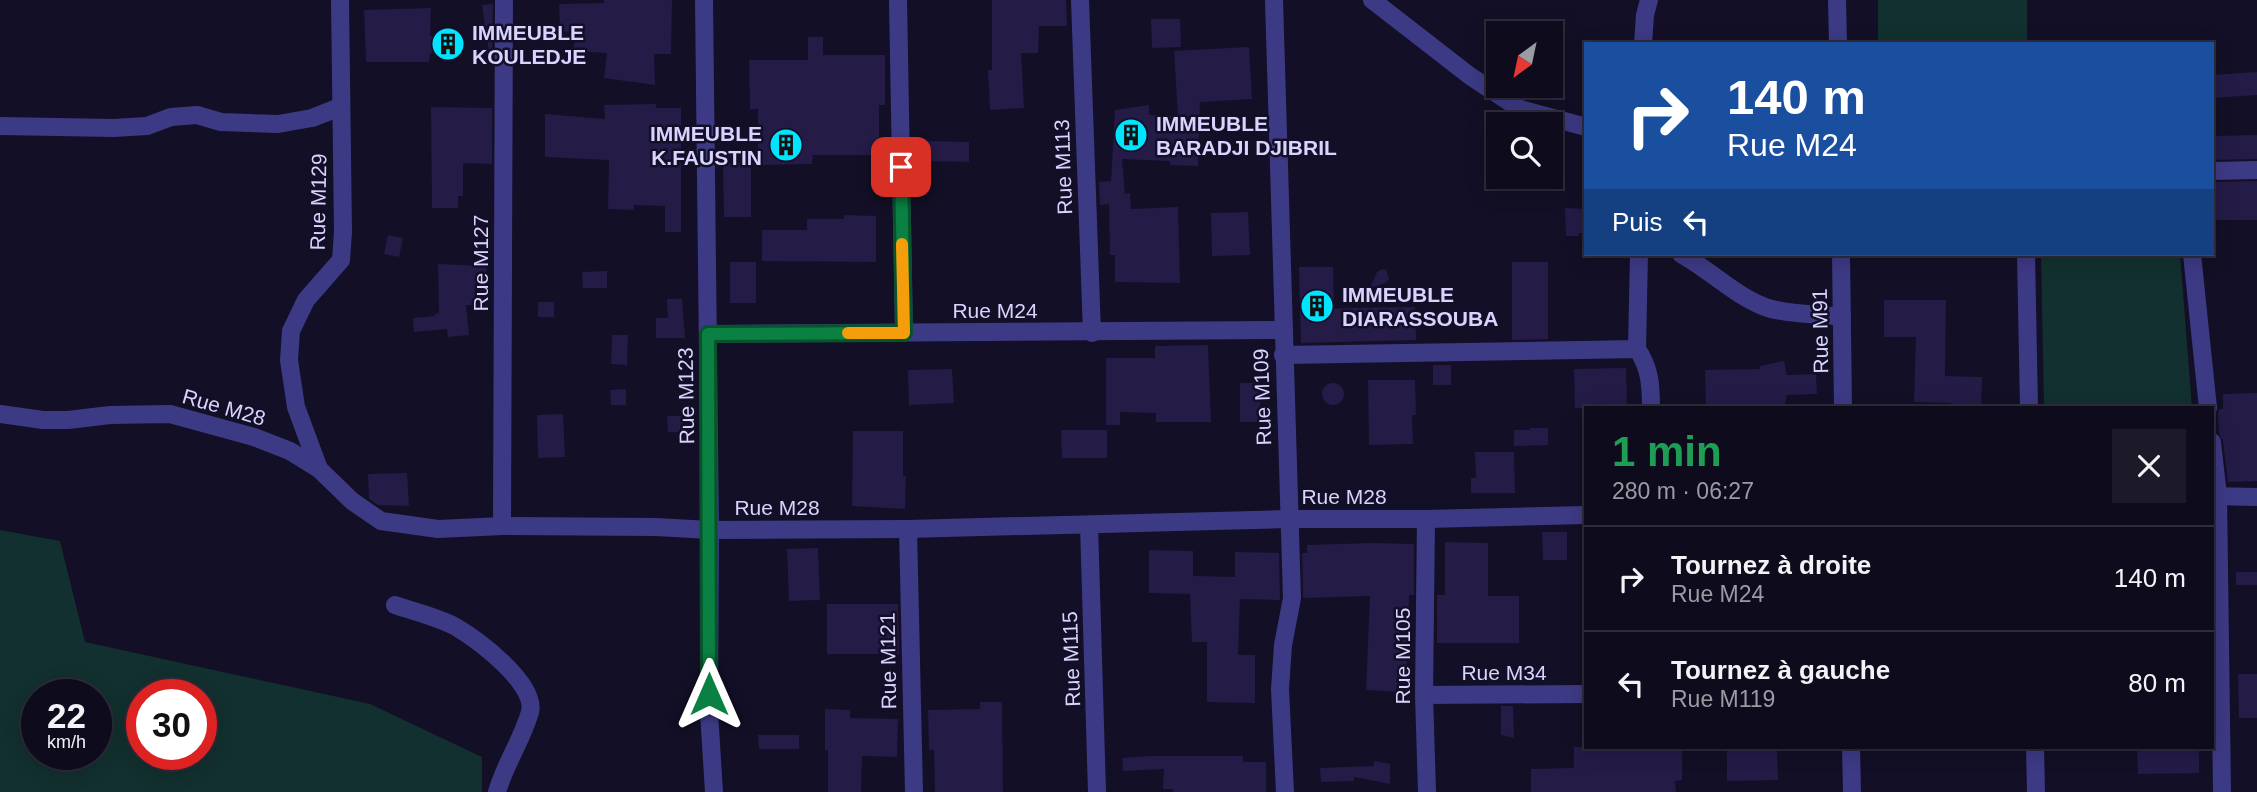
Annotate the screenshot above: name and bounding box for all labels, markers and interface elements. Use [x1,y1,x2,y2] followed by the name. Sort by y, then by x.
[472,21,586,68] place label: IMMEUBLE KOULEDJE
[1486,21,1563,98] north arrow
[1486,21,1563,189] map controls
[429,25,467,63] building icon: IMMEUBLE KOULEDJE
[1612,70,1703,161] icon: right
[1727,70,1866,124] text: 140 m
[1156,112,1337,159] place label: IMMEUBLE BARADJI DJIBRIL
[1486,112,1563,189] button: search
[1112,116,1150,154] building icon: IMMEUBLE BARADJI DJIBRIL
[1050,119,1076,215] street label: Rue M113
[650,122,762,169] place label: IMMEUBLE K.FAUSTIN
[767,126,805,164] building icon: IMMEUBLE K.FAUSTIN
[1727,127,1857,163] text: Rue M24
[871,137,931,197] pin
[882,148,920,186] icon: arrive
[306,153,330,251] street label: Rue M129
[1677,203,1715,241] icon: left
[1612,207,1663,237] text: Puis
[469,215,492,311] street label: Rue M127
[1342,283,1498,330] place label: IMMEUBLE DIARASSOUBA
[1298,287,1336,325] building icon: IMMEUBLE DIARASSOUBA
[1808,288,1832,374] street label: Rue M91
[952,299,1038,322] street label: Rue M24
[674,347,698,445] street label: Rue M123
[1249,348,1275,446] street label: Rue M109
[180,384,268,430] street label: Rue M28
[1612,428,1722,475] text: 1 min
[2112,429,2186,503] button: close
[1612,478,1754,504] text: 280 m · 06:27
[1301,485,1387,508] street label: Rue M28
[734,496,820,519] street label: Rue M28
[1671,550,1871,580] text: Tournez à droite
[1612,560,1650,598] icon: right
[2114,563,2186,593] text: 140 m
[1671,581,1764,607] text: Rue M24
[1391,608,1414,704] street label: Rue M105
[1058,611,1084,707] street label: Rue M115
[876,612,900,710] street label: Rue M121
[1671,655,1890,685] text: Tournez à gauche
[672,657,746,731] position arrow
[1461,661,1547,684] street label: Rue M34
[1612,665,1650,703] icon: left
[2128,668,2186,698] text: 80 m
[126,679,217,770] speed limit sign: 30
[1671,686,1775,712] text: Rue M119
[47,696,86,735] text: 22
[47,732,86,752] text: km/h

